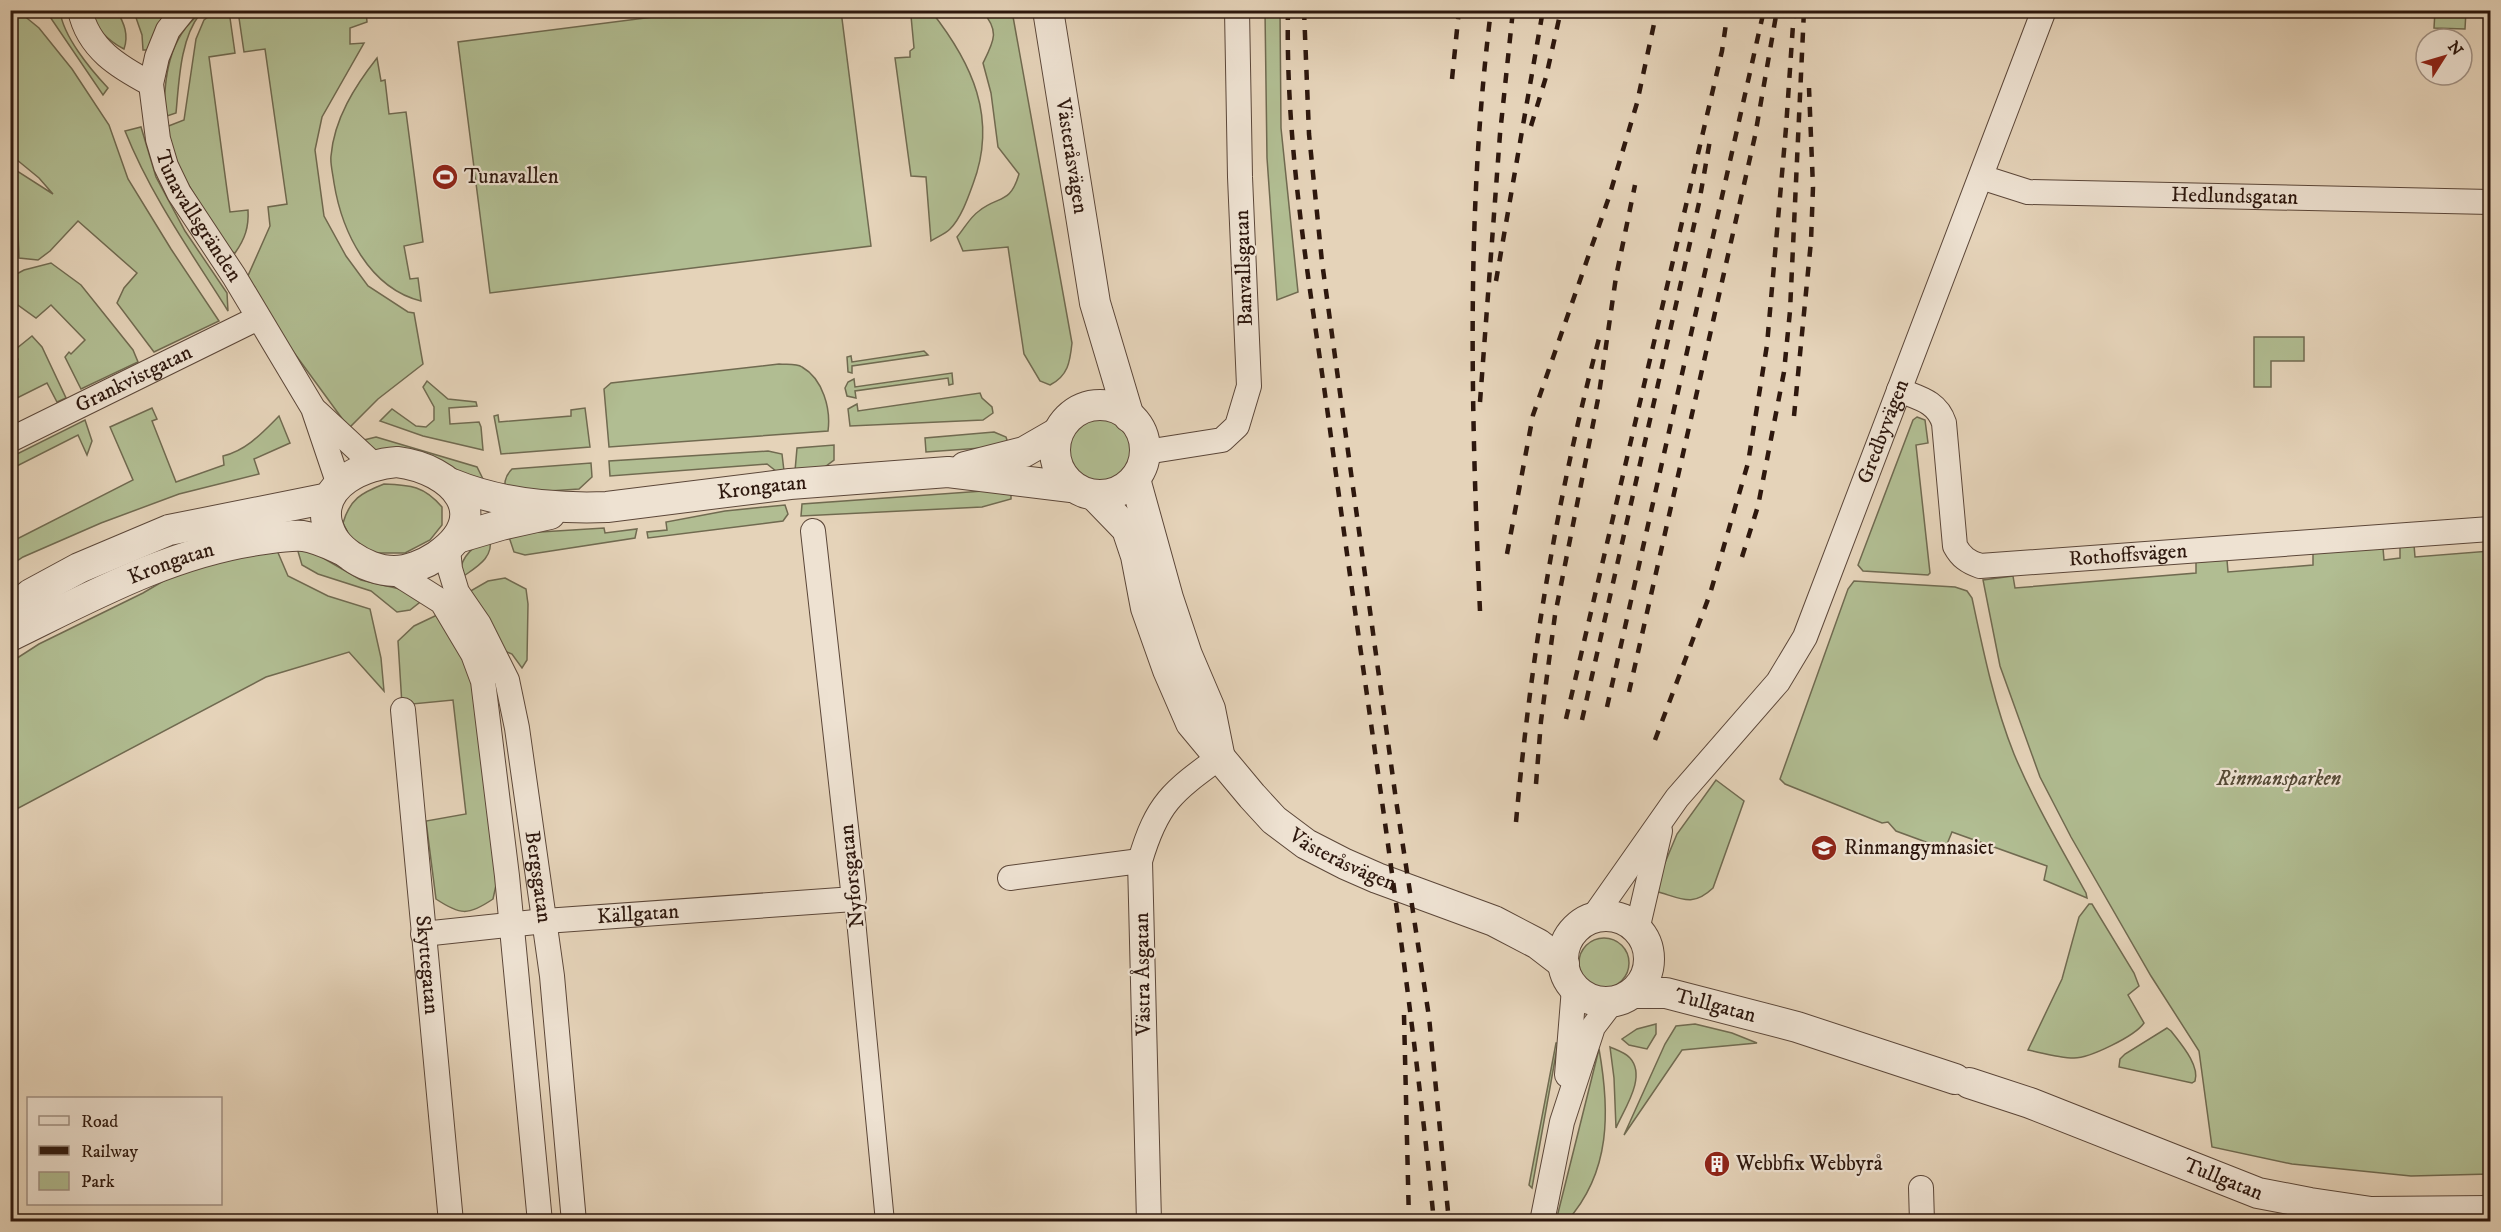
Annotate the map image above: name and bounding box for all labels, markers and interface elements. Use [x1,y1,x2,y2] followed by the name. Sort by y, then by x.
[2414,27,2474,87] north arrow
[2443,37,2467,60] text: N
[1049,96,1093,216] street label: Västeråsvägen
[149,147,247,287] street label: Tunavallsgränden
[430,162,460,192] sports icon: Tunavallen
[464,164,559,190] place label: Tunavallen
[2171,182,2298,211] street label: Hedlundsgatan
[1229,209,1259,327] street label: Banvallsgatan
[71,339,197,419] street label: Grankvistgatan
[1852,376,1915,487] street label: Gredbyvägen
[716,470,807,506] street label: Krongatan
[124,537,217,591] street label: Krongatan
[2068,538,2188,573] street label: Rothoffsvägen
[2216,766,2342,792] park label: Rinmansparken
[1283,822,1400,897] street label: Västeråsvägen
[834,823,870,929] street label: Nyforsgatan
[519,829,557,925] street label: Bergsgatan
[1809,833,1839,863] school or university icon: Rinmangymnasiet
[1844,835,1994,861] place label: Rinmangymnasiet
[596,898,680,930] street label: Källgatan
[1127,912,1157,1037] street label: Västra Åsgatan
[409,914,444,1016] street label: Skyttegatan
[1672,983,1759,1029] street label: Tullgatan
[27,1097,222,1205] legend
[81,1111,118,1133] text: Road
[81,1141,139,1163] text: Railway
[1702,1149,1732,1179] building icon: Webbfix Webbyrå
[1735,1151,1883,1177] place label: Webbfix Webbyrå
[2180,1152,2267,1207] street label: Tullgatan
[81,1171,115,1193] text: Park

